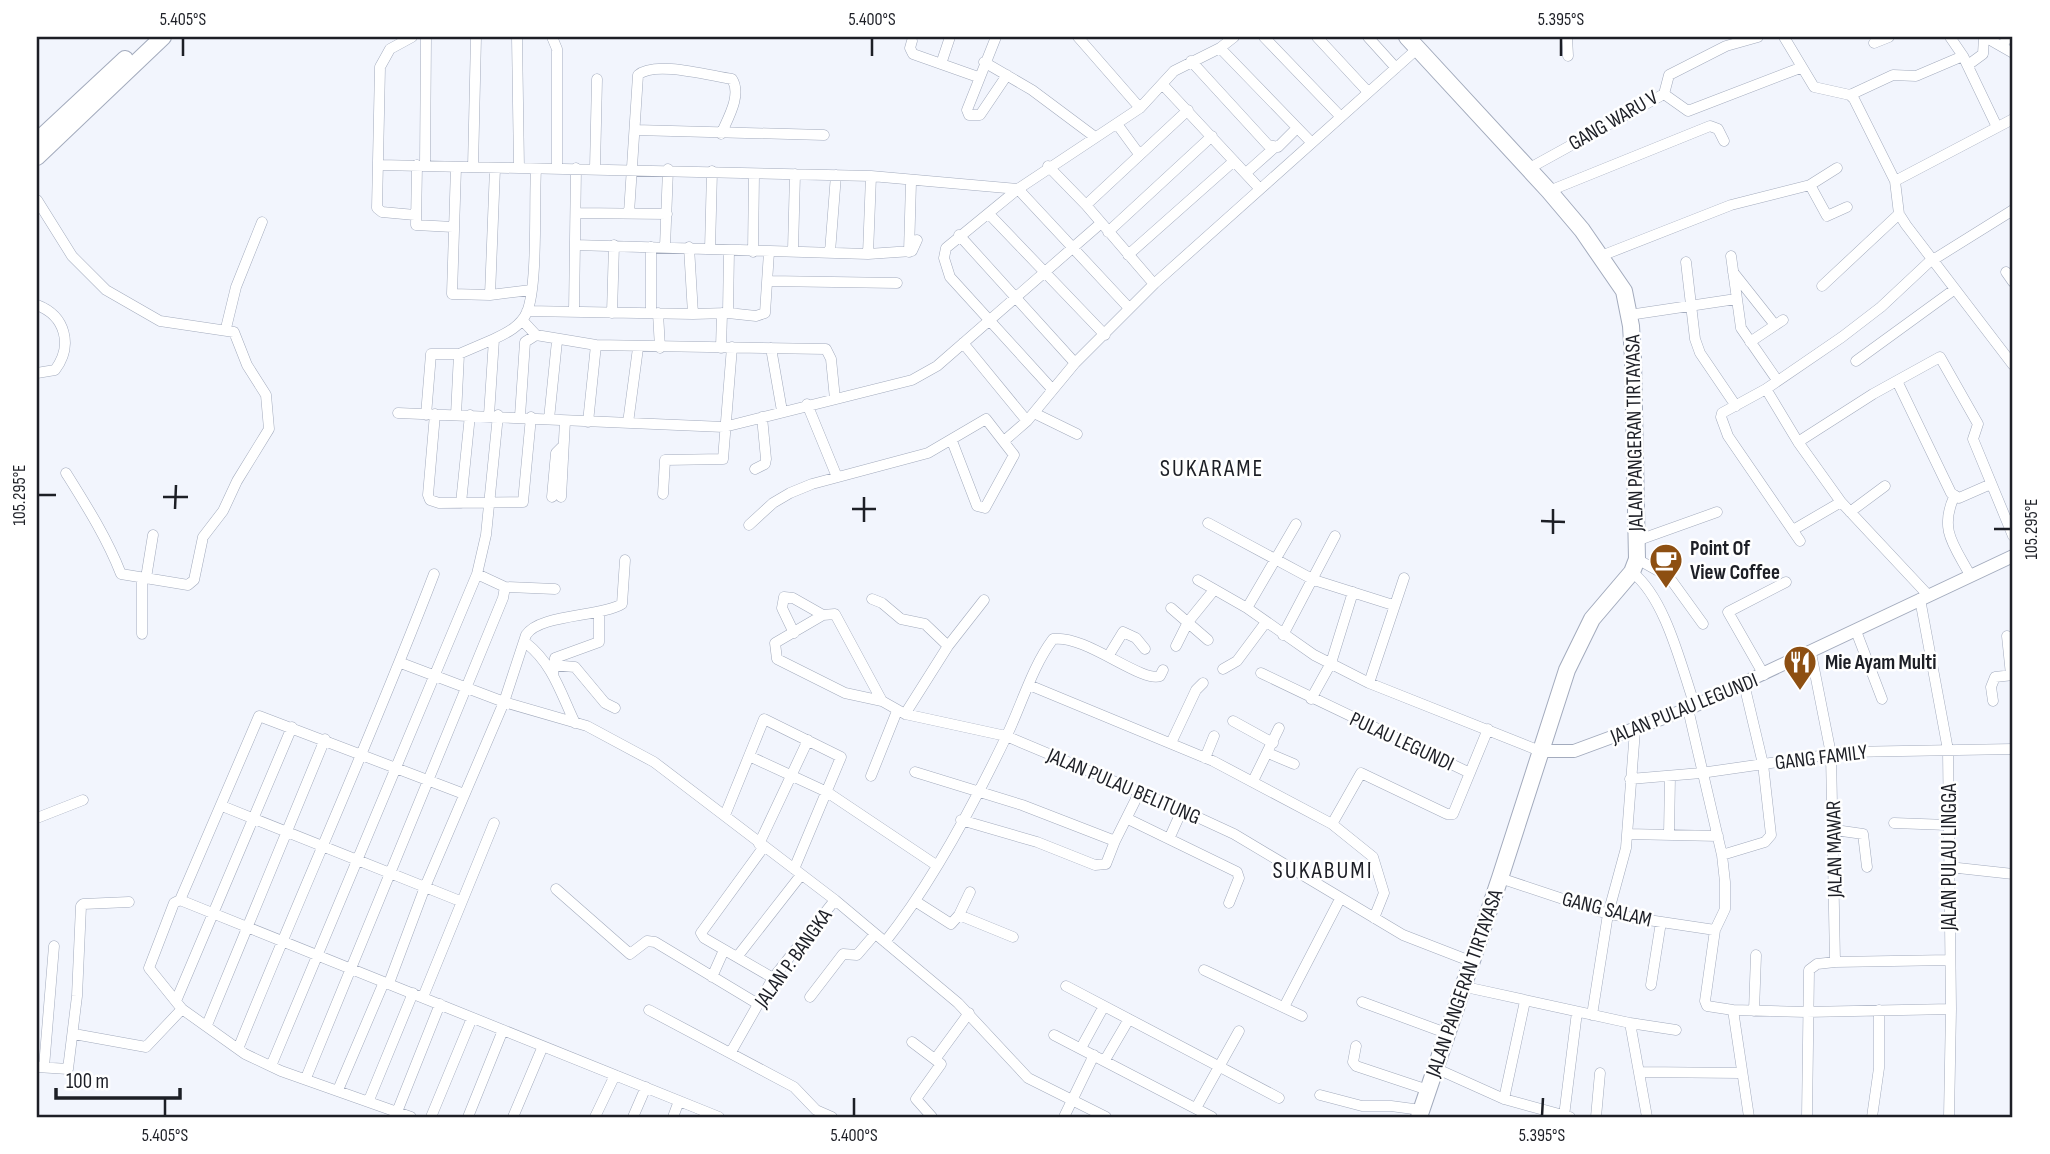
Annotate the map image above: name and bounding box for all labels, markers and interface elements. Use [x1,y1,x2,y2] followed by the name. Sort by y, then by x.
[160,9,206,30] text: 5.405°S
[848,9,896,30] text: 5.400°S
[1538,9,1584,30] text: 5.395°S
[1564,85,1663,156] street label: GANG WARU V
[1620,333,1649,533] street label: JALAN PANGERAN TIRTAYASA
[1160,454,1264,483] district label: SUKARAME
[9,465,30,525] text: 105.295°E
[2021,499,2042,559] text: 105.295°E
[1690,536,1780,585] place label: Point Of View Coffee
[1647,541,1685,590] cafe icon: Point Of View Coffee
[1781,643,1819,692] restaurant icon: Mie Ayam Multi
[1825,650,1936,675] place label: Mie Ayam Multi
[1606,668,1761,750] street label: JALAN PULAU LEGUNDI
[1346,706,1458,776] street label: PULAU LEGUNDI
[1773,739,1869,776] street label: GANG FAMILY
[1042,742,1204,830] street label: JALAN PULAU BELITUNG
[1937,783,1962,931] street label: JALAN PULAU LINGGA
[1821,800,1848,899] street label: JALAN MAWAR
[1273,856,1373,885] district label: SUKABUMI
[1420,885,1509,1081] street label: JALAN PANGERAN TIRTAYASA
[1559,886,1654,933] street label: GANG SALAM
[749,903,838,1013] street label: JALAN P. BANGKA
[56,1056,180,1100] scale bar
[66,1069,109,1094] text: 100 m
[142,1125,188,1146] text: 5.405°S
[830,1125,878,1146] text: 5.400°S
[1519,1125,1565,1146] text: 5.395°S

